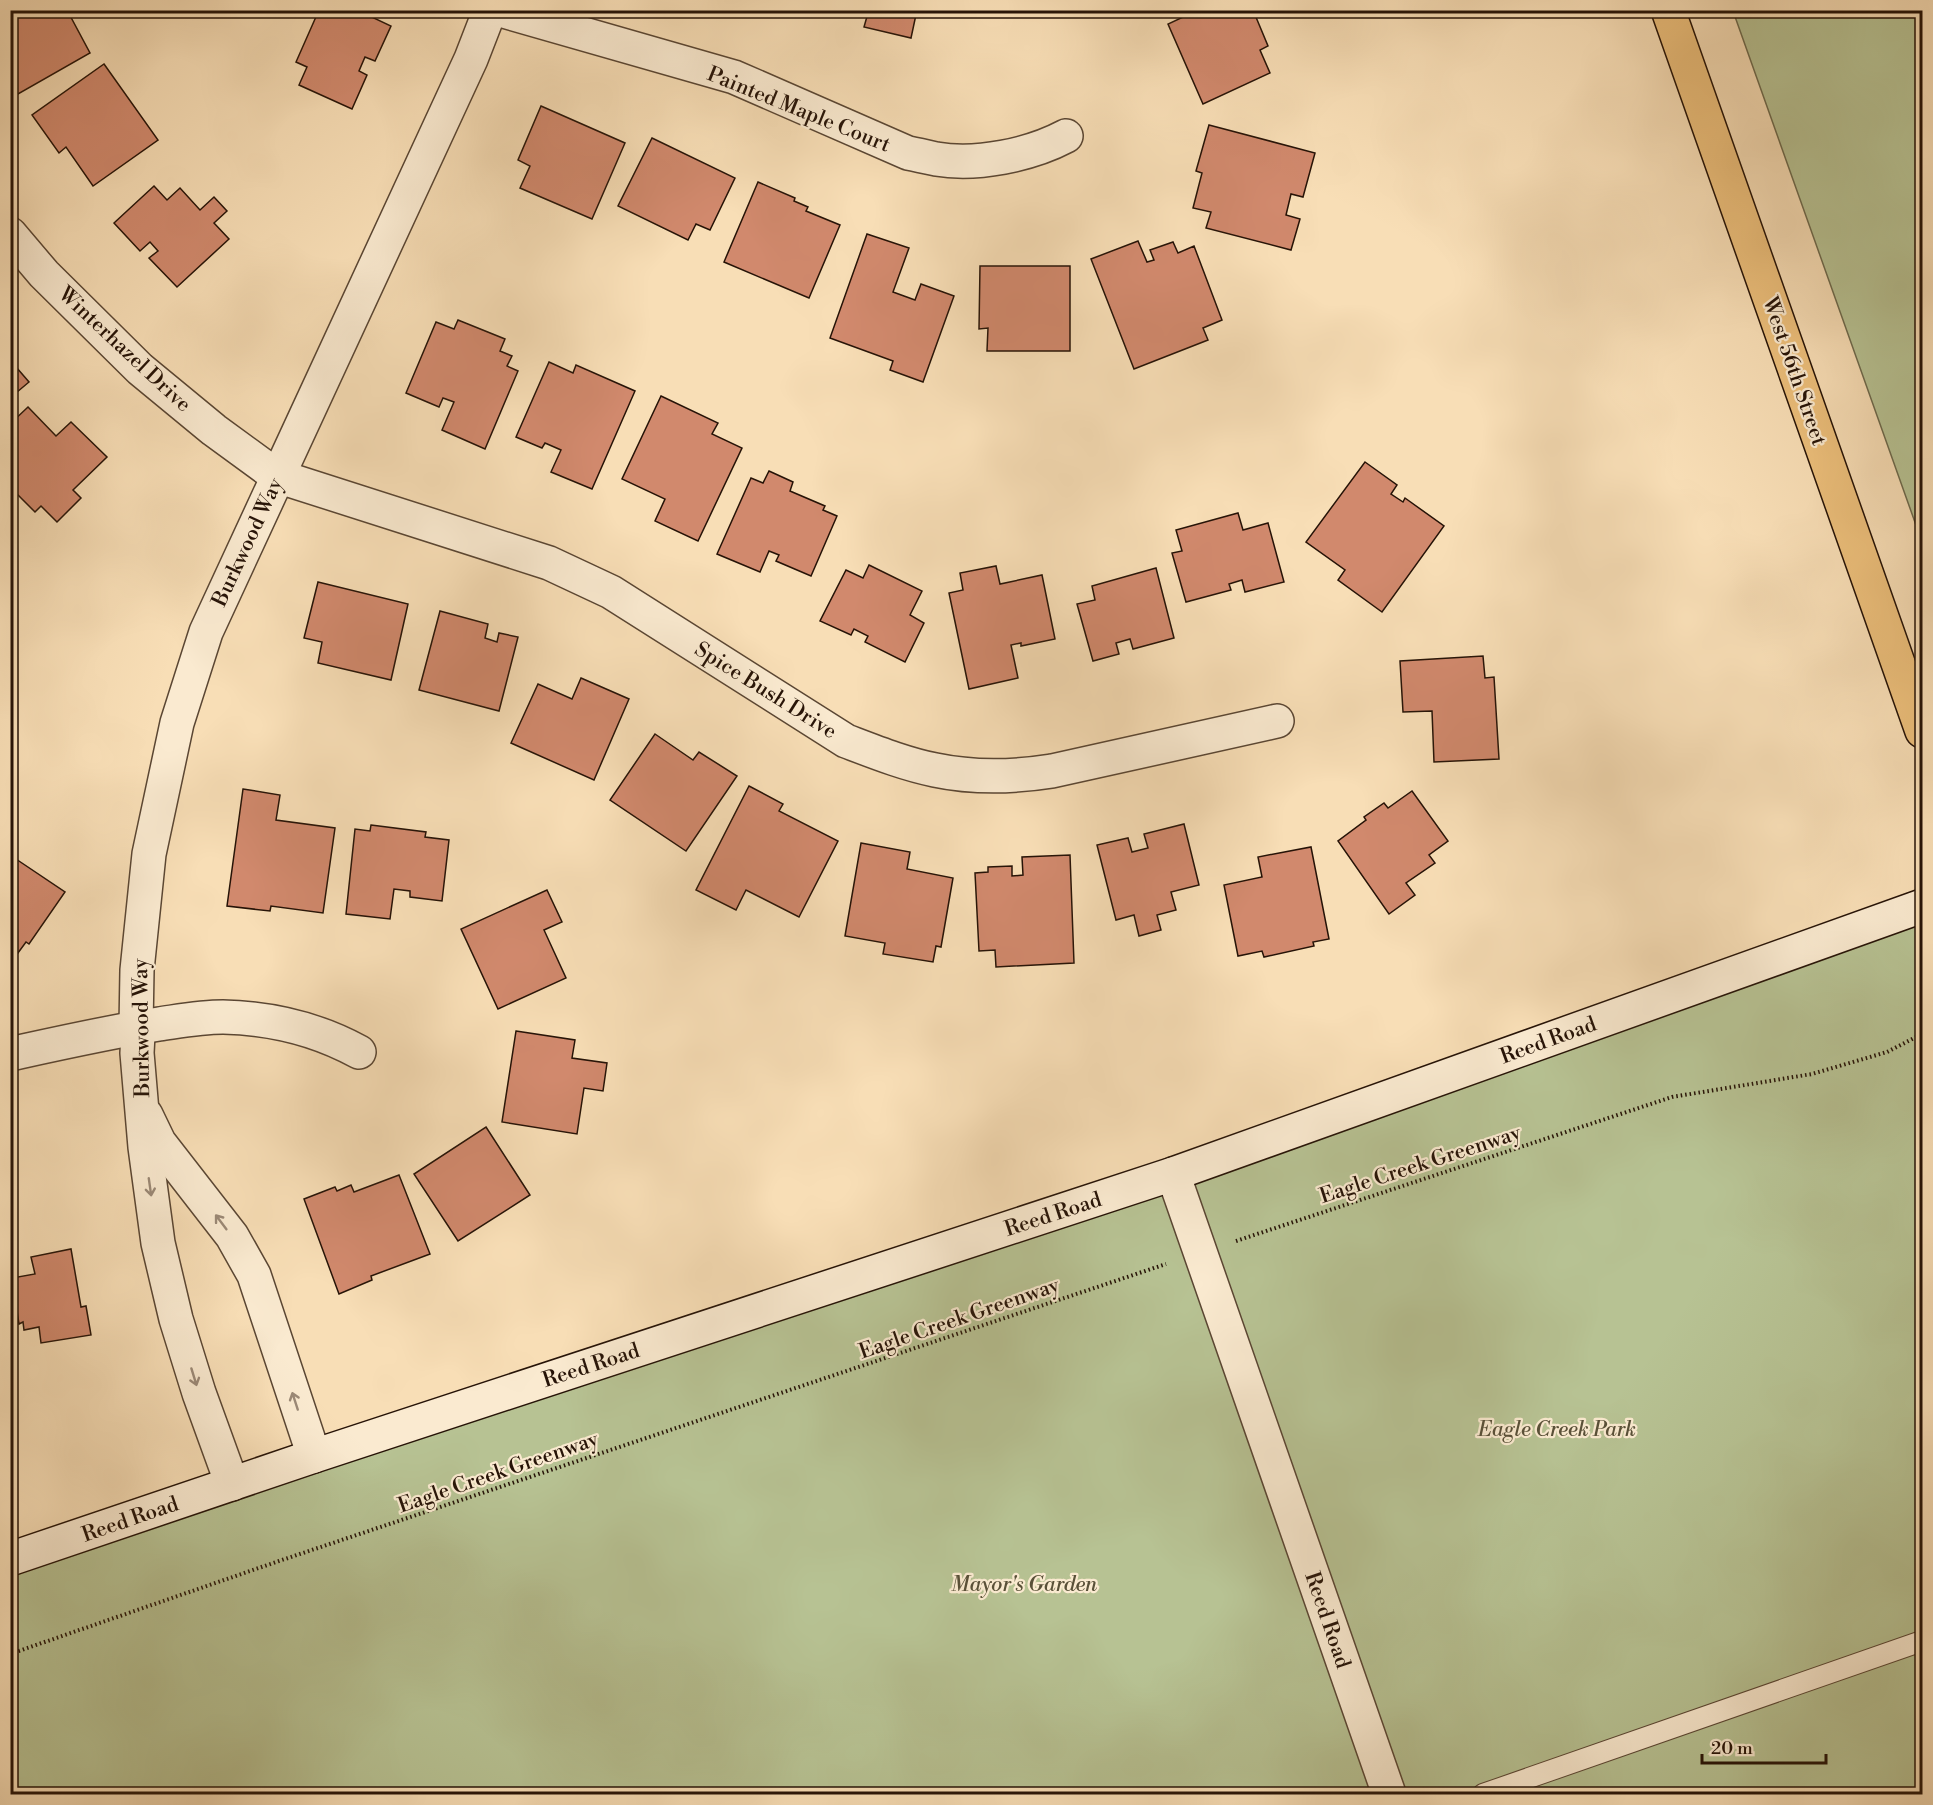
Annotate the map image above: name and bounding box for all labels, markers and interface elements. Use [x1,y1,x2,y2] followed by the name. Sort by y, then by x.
[703,61,895,159] street label: Painted Maple Court
[52,281,196,418] street label: Winterhazel Drive
[1756,293,1832,450] street label: West 56th Street
[206,473,289,612] street label: Burkwood Way
[690,637,841,745] street label: Spice Bush Drive
[128,957,156,1099] street label: Burkwood Way
[1497,1012,1600,1070] street label: Reed Road
[1316,1120,1525,1210] street label: Eagle Creek Greenway
[145,1177,156,1197] one-way arrow
[1001,1187,1105,1243] street label: Reed Road
[215,1215,227,1231] one-way arrow
[856,1272,1064,1365] street label: Eagle Creek Greenway
[539,1338,643,1394] street label: Reed Road
[189,1367,200,1386] one-way arrow
[289,1392,300,1411] one-way arrow
[1477,1417,1636,1443] park label: Eagle Creek Park
[395,1426,603,1519] street label: Eagle Creek Greenway
[79,1491,182,1549] street label: Reed Road
[1298,1569,1356,1672] street label: Reed Road
[951,1572,1097,1598] park label: Mayor's Garden
[1702,1727,1826,1765] scale bar
[1711,1737,1753,1760] text: 20 m

